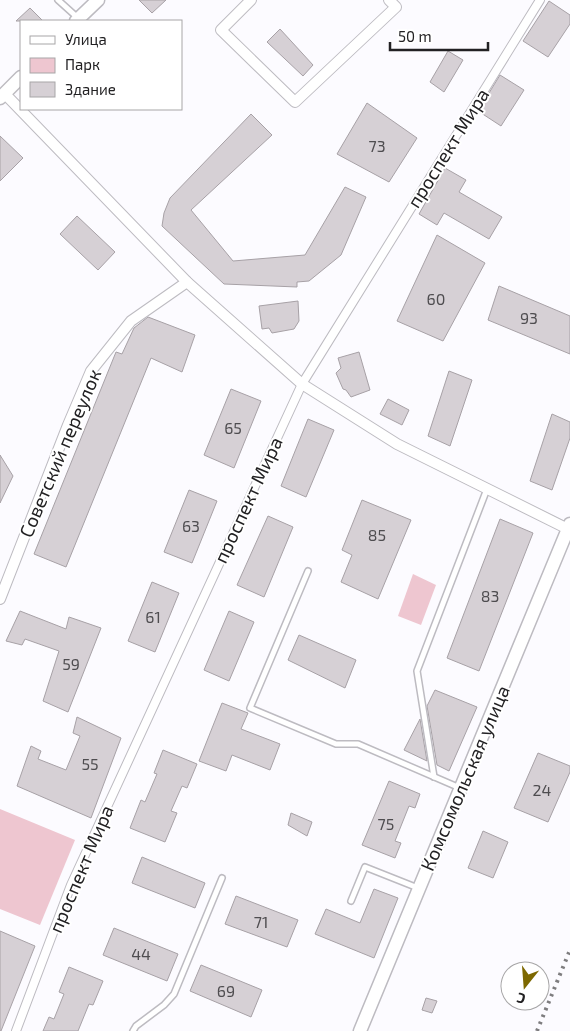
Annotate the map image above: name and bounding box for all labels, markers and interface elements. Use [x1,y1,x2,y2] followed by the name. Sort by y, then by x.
[20,20,182,110] legend
[390,20,488,52] scale bar
[398,27,432,45] text: 50 m
[65,30,107,48] text: Улица
[65,55,100,73] text: Парк
[65,80,116,98] text: Здание
[402,84,493,212] street label: проспект Мира
[368,136,386,155] house number: 73
[427,289,445,308] house number: 60
[520,308,538,327] house number: 93
[14,365,106,541] street label: Советский переулок
[224,418,242,437] house number: 65
[208,433,287,567] street label: проспект Мира
[182,516,200,535] house number: 63
[368,525,386,544] house number: 85
[481,586,499,605] house number: 83
[145,607,161,626] house number: 61
[62,654,80,673] house number: 59
[415,682,515,874] street label: Комсомольская улица
[81,754,99,773] house number: 55
[533,780,552,799] house number: 24
[43,801,118,936] street label: проспект Мира
[378,814,394,833] house number: 75
[254,912,268,931] house number: 71
[131,944,151,963] house number: 44
[500,961,550,1011] north arrow
[217,981,235,1000] house number: 69
[515,990,527,1008] text: С

